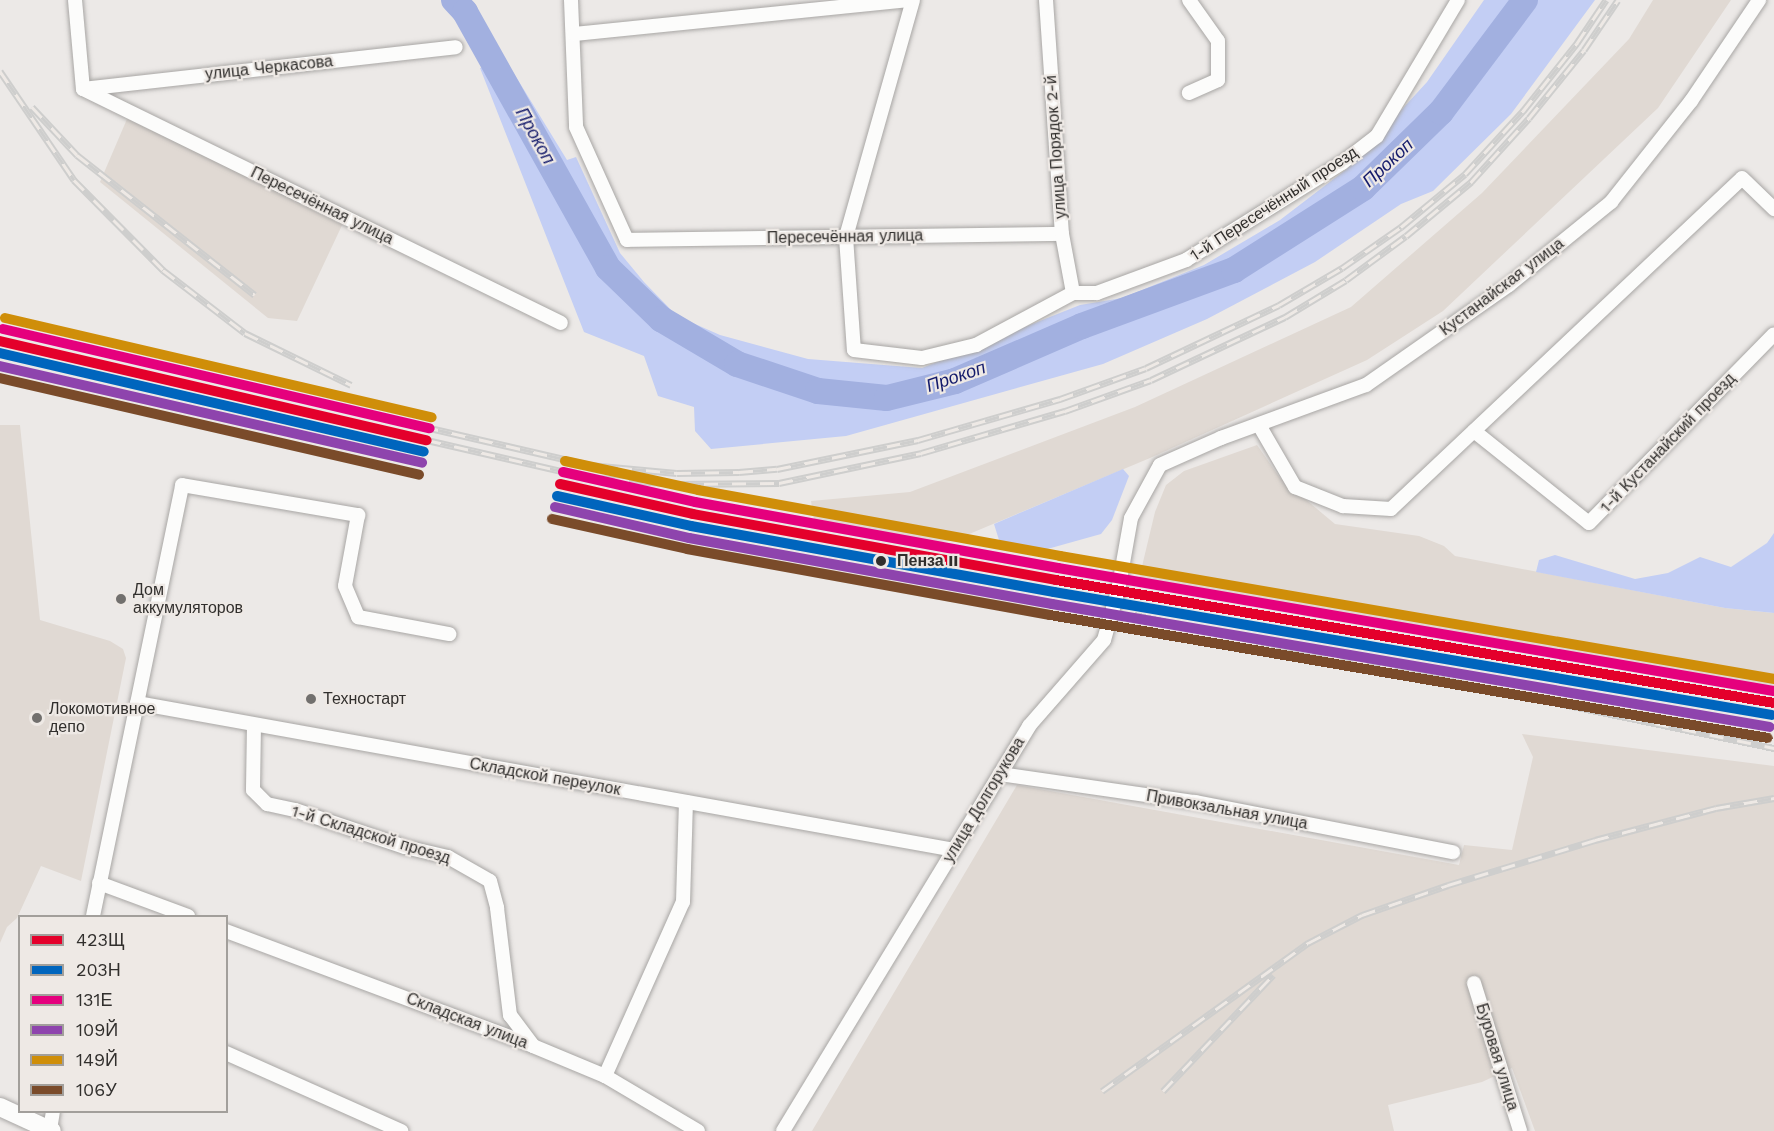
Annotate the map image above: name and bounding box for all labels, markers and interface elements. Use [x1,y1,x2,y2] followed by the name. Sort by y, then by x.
[204,52,334,84] street label: улица Черкасова
[1041,74,1071,220] street label: улица Порядок 2-й
[511,104,559,168] water label: Прокоп
[1358,134,1418,192] water label: Прокоп
[1187,143,1361,265] street label: 1-й Пересечённый проезд
[247,163,397,249] street label: Пересечённая улица
[767,226,923,248] street label: Пересечённая улица
[1436,234,1568,340] street label: Кустанайская улица
[923,357,989,397] water label: Прокоп
[1596,369,1740,517] street label: 1-й Кустанайский проезд
[870,550,892,572] marker: Пенза II
[897,551,958,571] place label: Пенза II
[133,580,243,618] place label: Дом аккумуляторов
[114,592,128,606] marker: Дом аккумуляторов
[323,689,406,709] place label: Техностарт
[304,692,318,706] marker: Техностарт
[49,699,155,737] place label: Локомотивное депо
[30,711,44,725] marker: Локомотивное депо
[939,734,1029,866] street label: улица Долгорукова
[468,754,622,800] street label: Складской переулок
[1145,786,1309,834] street label: Привокзальная улица
[289,802,453,868] street label: 1-й Складской проезд
[18,915,228,1113] legend
[76,929,125,950] text: 423Щ
[76,959,121,980] text: 203Н
[76,989,113,1010] text: 131Е
[404,989,530,1053] street label: Складская улица
[1472,1001,1522,1113] street label: Буровая улица
[76,1019,118,1040] text: 109Й
[76,1049,118,1070] text: 149Й
[76,1079,117,1100] text: 106У

